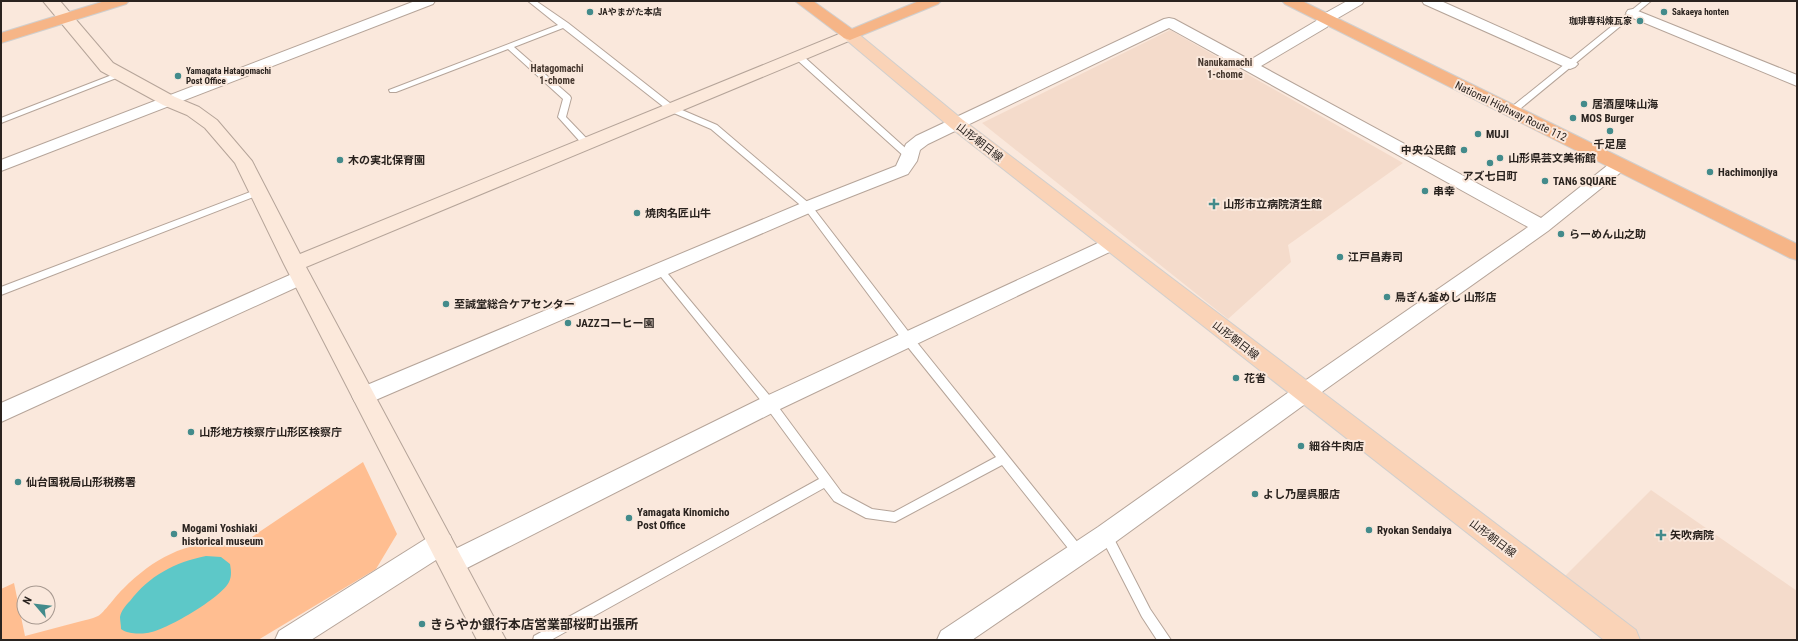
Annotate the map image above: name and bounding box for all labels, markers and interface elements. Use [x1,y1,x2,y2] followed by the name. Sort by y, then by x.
[585,7,595,17] marker: JAやまがた本店
[598,7,662,17] place label: JAやまがた本店
[1659,7,1669,17] marker: Sakaeya honten
[1672,7,1729,17] place label: Sakaeya honten
[1569,16,1632,26] place label: 珈琲専科煉瓦家
[1635,16,1645,26] marker: 珈琲専科煉瓦家
[1198,57,1252,80] district label: Nanukamachi 1-chome
[531,63,583,86] district label: Hatagomachi 1-chome
[186,66,271,86] place label: Yamagata Hatagomachi Post Office
[173,71,183,81] marker: Yamagata Hatagomachi Post Office
[1453,79,1569,144] street label: National Highway Route 112
[1592,98,1658,111] place label: 居酒屋味山海
[1579,99,1589,109] marker: 居酒屋味山海
[1581,112,1634,125] place label: MOS Burger
[1568,113,1578,123] marker: MOS Burger
[954,120,1005,164] street label: 山形朝日線
[1605,126,1615,136] marker: 千足屋
[1486,128,1509,141] place label: MUJI
[1473,129,1483,139] marker: MUJI
[1594,138,1627,151] place label: 千足屋
[1401,144,1456,157] place label: 中央公民館
[1459,145,1469,155] marker: 中央公民館
[1508,152,1596,165] place label: 山形県芸文美術館
[1495,153,1505,163] marker: 山形県芸文美術館
[348,154,425,167] place label: 木の実北保育園
[335,155,345,165] marker: 木の実北保育園
[1485,158,1495,168] marker: アズ七日町
[1718,166,1778,179] place label: Hachimonjiya
[1705,167,1715,177] marker: Hachimonjiya
[1463,170,1518,183] place label: アズ七日町
[1553,175,1617,188] place label: TAN6 SQUARE
[1540,176,1550,186] marker: TAN6 SQUARE
[1433,185,1455,198] place label: 串幸
[1420,186,1430,196] marker: 串幸
[1208,198,1220,210] marker: 山形市立病院済生館
[1223,198,1322,211] place label: 山形市立病院済生館
[645,207,711,220] place label: 焼肉名匠山牛
[632,208,642,218] marker: 焼肉名匠山牛
[1569,228,1646,241] place label: らーめん山之助
[1556,229,1566,239] marker: らーめん山之助
[1348,251,1403,264] place label: 江戸昌寿司
[1335,252,1345,262] marker: 江戸昌寿司
[1395,291,1497,304] place label: 鳥ぎん釜めし 山形店
[1382,292,1392,302] marker: 鳥ぎん釜めし 山形店
[454,298,575,311] place label: 至誠堂総合ケアセンター
[441,299,451,309] marker: 至誠堂総合ケアセンター
[576,317,655,330] place label: JAZZコーヒー園
[563,318,573,328] marker: JAZZコーヒー園
[1210,318,1261,362] street label: 山形朝日線
[1244,372,1266,385] place label: 花省
[1231,373,1241,383] marker: 花省
[199,426,342,439] place label: 山形地方検察庁山形区検察庁
[186,427,196,437] marker: 山形地方検察庁山形区検察庁
[1309,440,1364,453] place label: 細谷牛肉店
[1296,441,1306,451] marker: 細谷牛肉店
[26,476,136,489] place label: 仙台国税局山形税務署
[13,477,23,487] marker: 仙台国税局山形税務署
[1263,488,1340,501] place label: よし乃屋呉服店
[1250,489,1260,499] marker: よし乃屋呉服店
[637,506,730,532] place label: Yamagata Kinomicho Post Office
[624,513,634,523] marker: Yamagata Kinomicho Post Office
[1467,517,1519,560] street label: 山形朝日線
[182,522,263,548] place label: Mogami Yoshiaki historical museum
[1377,524,1452,537] place label: Ryokan Sendaiya
[1364,525,1374,535] marker: Ryokan Sendaiya
[169,529,179,539] marker: Mogami Yoshiaki historical museum
[1655,529,1667,541] marker: 矢吹病院
[1670,529,1714,542] place label: 矢吹病院
[16,585,56,625] north arrow
[20,594,35,607] text: N
[430,617,638,632] place label: きらやか銀行本店営業部桜町出張所
[417,619,427,629] marker: きらやか銀行本店営業部桜町出張所

